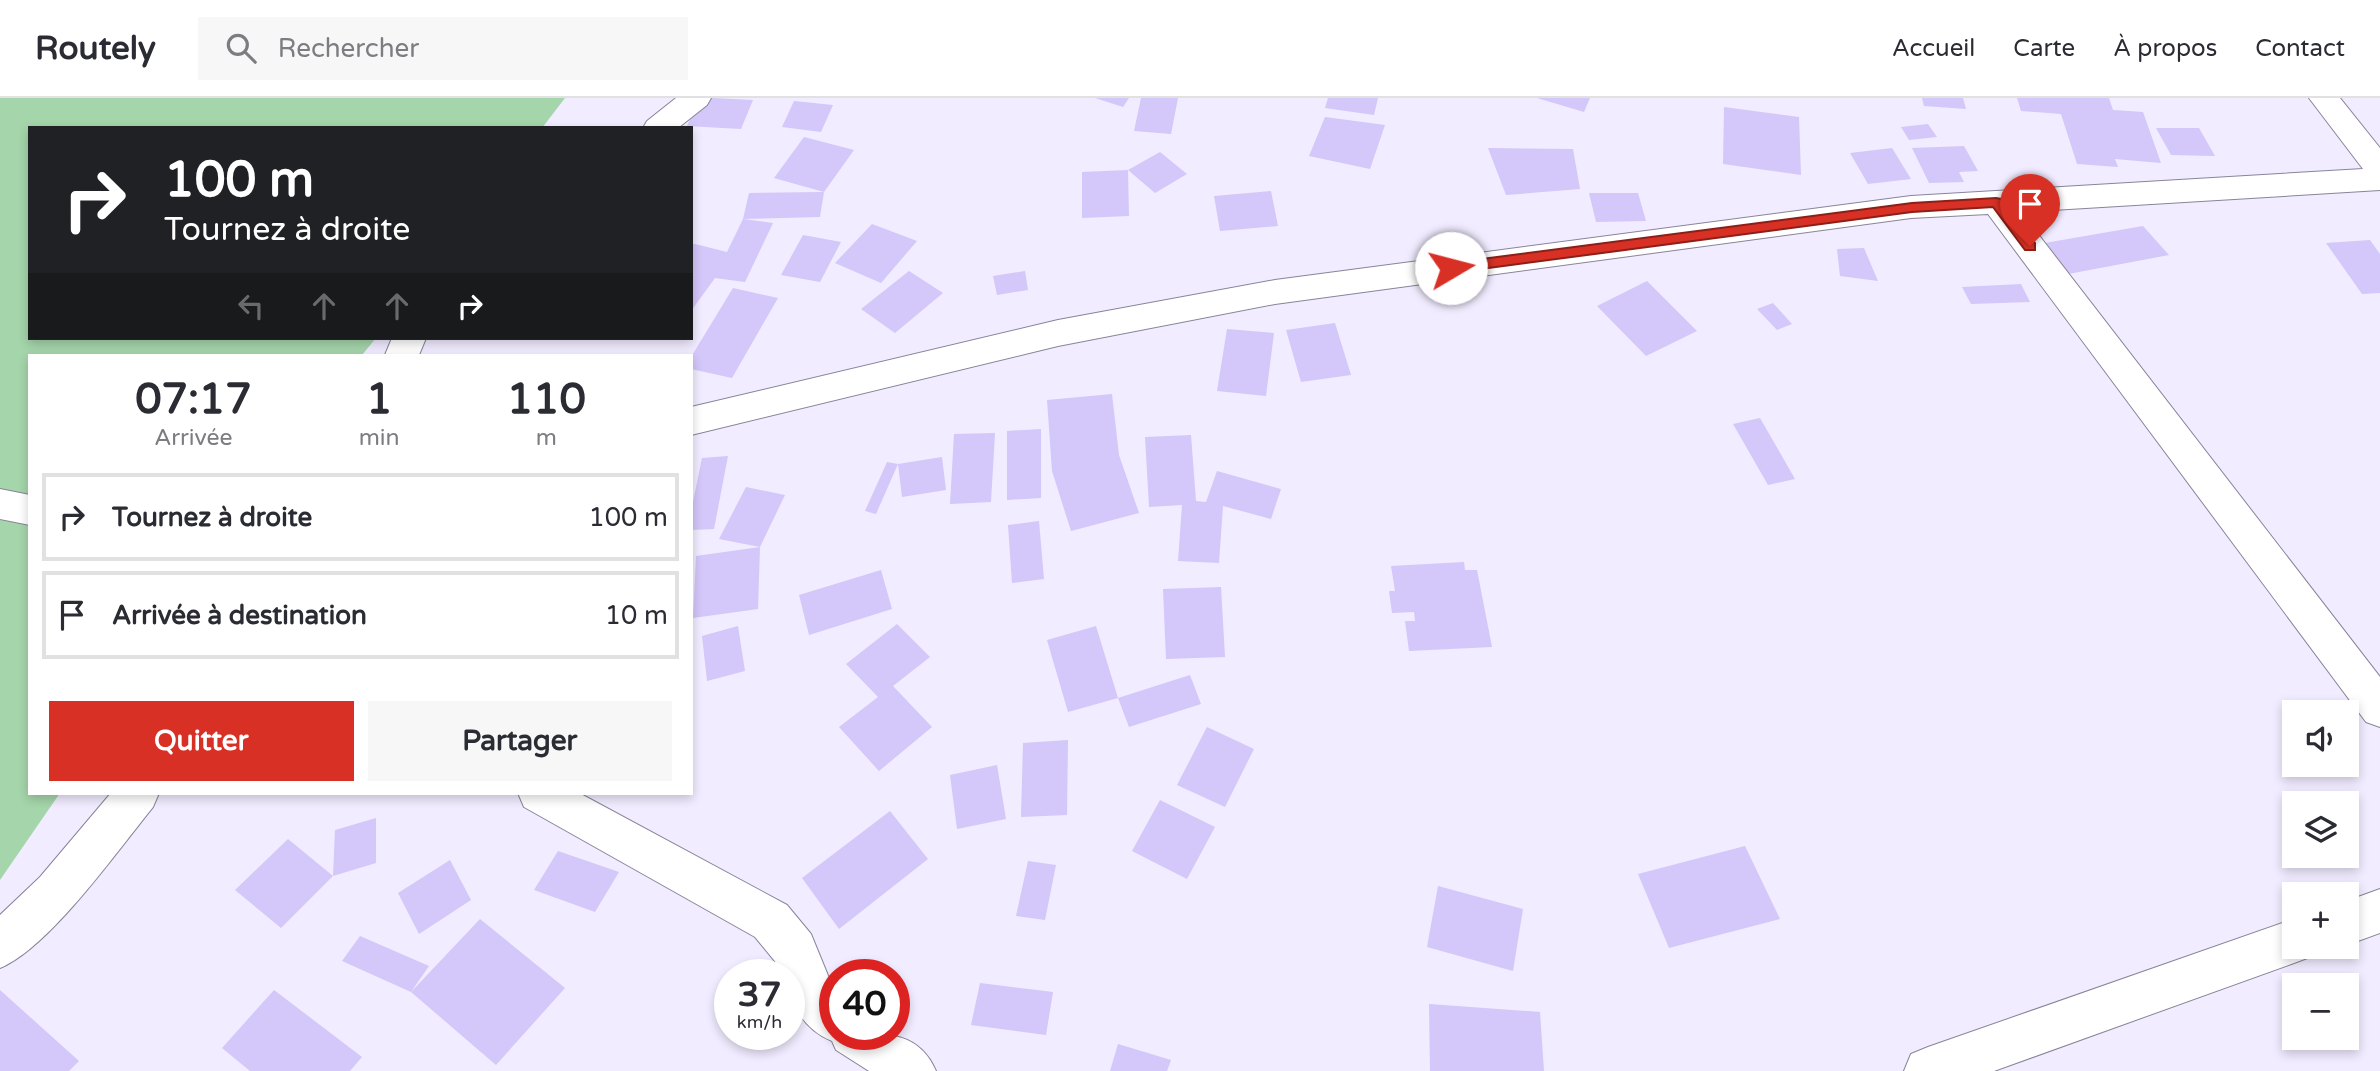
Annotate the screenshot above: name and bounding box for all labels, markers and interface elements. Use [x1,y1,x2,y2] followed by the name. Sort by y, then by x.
[198,17,688,80] search box
[35,29,156,68] text: Routely
[222,29,260,67] icon: search
[278,33,419,64] text: Rechercher
[1892,34,1975,63] text: Accueil
[2013,34,2075,63] text: Carte
[2113,34,2217,63] text: À propos
[2255,34,2345,63] text: Contact
[164,151,314,210] text: 100 m
[49,154,140,245] icon: right
[2000,174,2060,246] pin
[2011,185,2049,223] icon: arrive
[164,211,410,249] text: Tournez à droite
[1414,231,1488,305] position arrow
[232,287,270,325] icon: left
[305,287,343,325] icon: ahead
[378,287,416,325] icon: ahead
[451,287,489,325] icon: right
[135,374,252,425] text: 07:17
[366,374,392,425] text: 1
[507,374,586,425] text: 110
[154,424,233,452] text: Arrivée
[359,424,400,452] text: min
[536,424,557,452] text: m
[53,498,91,536] icon: right
[112,502,312,533] text: Tournez à droite
[588,502,668,533] text: 100 m
[53,596,91,634] icon: arrive
[112,600,367,631] text: Arrivée à destination
[605,600,668,631] text: 10 m
[2282,700,2359,1050] map controls
[2282,700,2359,777] button: sound
[49,701,354,781] button: Quitter
[368,701,672,781] button: Partager
[2282,791,2359,868] button: layers
[2282,882,2359,959] button: +
[819,959,910,1050] speed limit sign: 40
[2282,973,2359,1050] button: −
[738,974,781,1016] text: 37
[737,1011,782,1033] text: km/h

